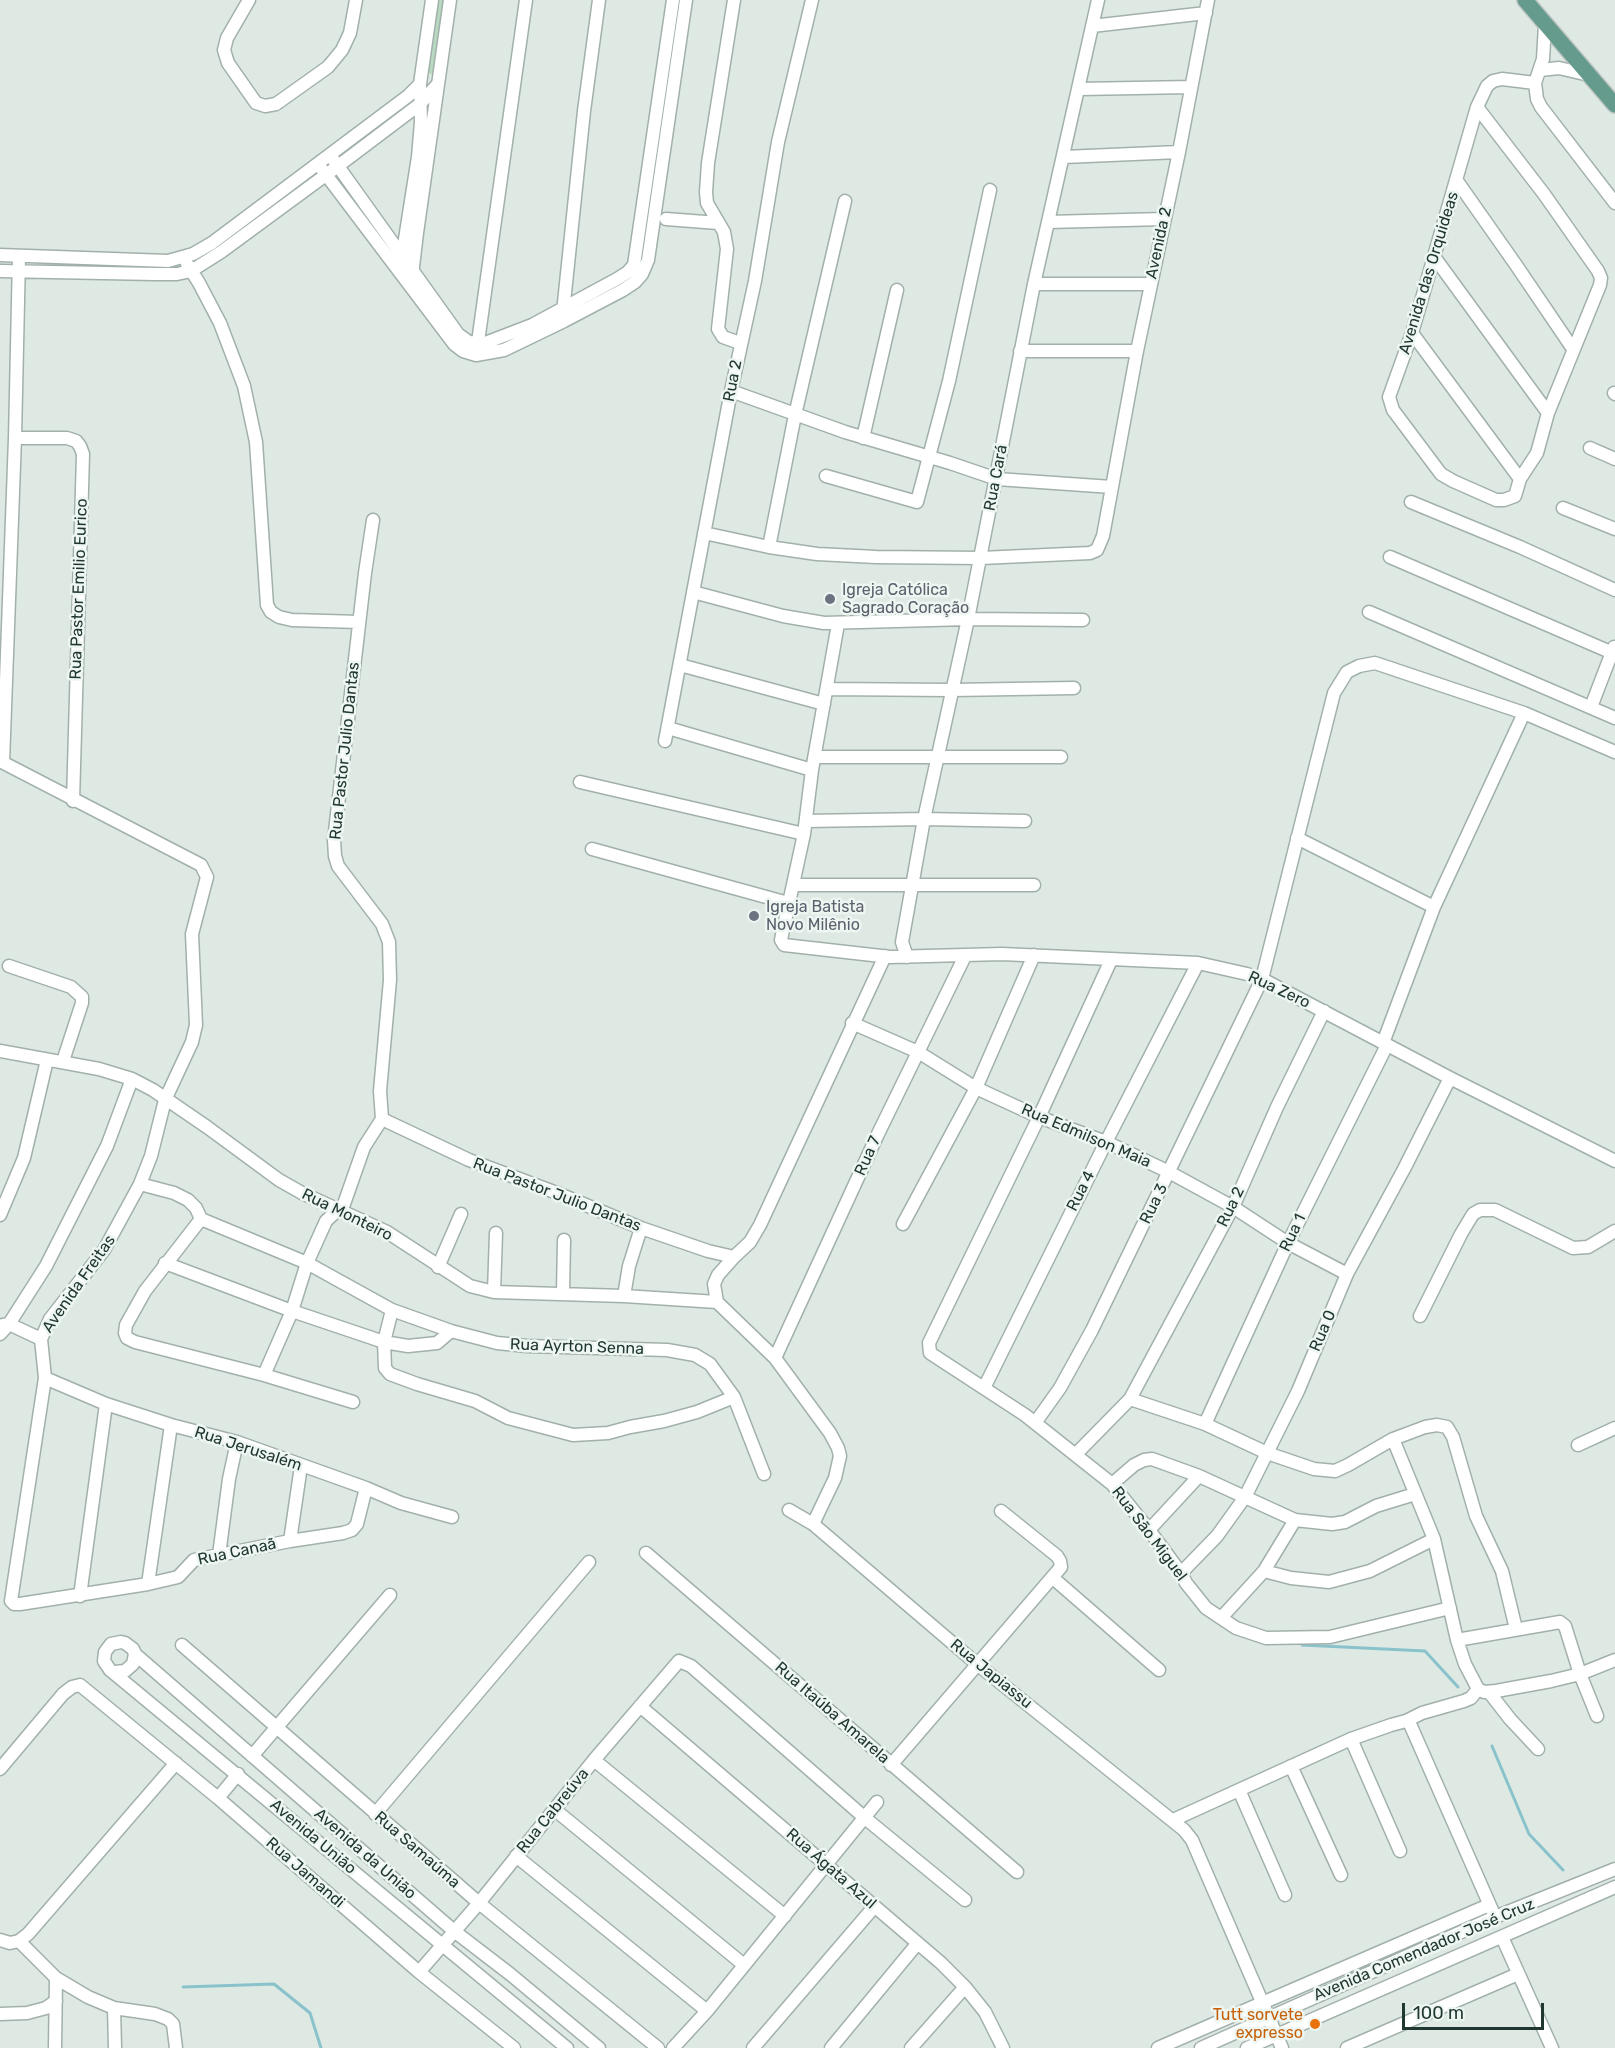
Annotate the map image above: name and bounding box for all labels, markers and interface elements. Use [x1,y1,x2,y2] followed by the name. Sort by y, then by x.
[1395,189,1463,357] street label: Avenida das Orquideas
[1142,205,1176,281] street label: Avenida 2
[720,358,746,404] street label: Rua 2
[980,443,1012,513] street label: Rua Cará
[66,498,92,680] street label: Rua Pastor Emilio Eurico
[842,580,969,618] place label: Igreja Católica Sagrado Coração
[823,592,837,606] marker: Igreja Católica Sagrado Coração
[326,661,364,841] street label: Rua Pastor Julio Dantas
[766,897,864,935] place label: Igreja Batista Novo Milênio
[747,909,761,923] marker: Igreja Batista Novo Milênio
[1245,967,1313,1013] street label: Rua Zero
[1018,1100,1154,1172] street label: Rua Edmilson Maia
[851,1133,885,1179] street label: Rua 7
[470,1154,644,1236] street label: Rua Pastor Julio Dantas
[1063,1168,1099,1214] street label: Rua 4
[1136,1181,1172,1227] street label: Rua 3
[1213,1184,1249,1230] street label: Rua 2
[299,1185,395,1245] street label: Rua Monteiro
[1276,1211,1310,1255] street label: Rua 1
[38,1232,120,1336] street label: Avenida Freitas
[1306,1307,1340,1355] street label: Rua 0
[510,1335,644,1359] street label: Rua Ayrton Senna
[192,1423,304,1475] street label: Rua Jerusalém
[1107,1483,1191,1585] street label: Rua São Miguel
[196,1534,278,1570] street label: Rua Canaã
[946,1635,1036,1713] street label: Rua Japiassu
[771,1658,893,1768] street label: Rua Itaúba Amarela
[513,1765,593,1857] street label: Rua Cabreúva
[266,1795,360,1879] street label: Avenida União
[310,1805,420,1903] street label: Avenida da União
[370,1808,464,1892] street label: Rua Samaúma
[782,1825,880,1913] street label: Rua Ágata Azul
[262,1834,348,1912] street label: Rua Jamandi
[1311,1895,1537,2005] street label: Avenida Comendador José Cruz
[1405,1991,1548,2029] scale bar
[1413,2002,1464,2024] text: 100 m
[1213,2005,1303,2043] place label: Tutt sorvete expresso
[1308,2017,1322,2031] marker: Tutt sorvete expresso

